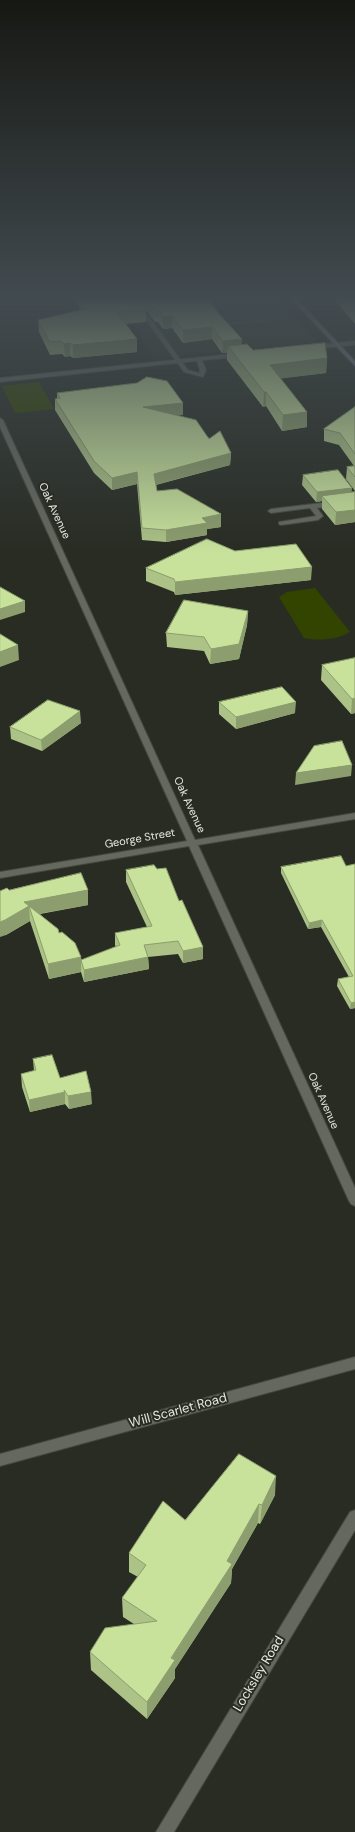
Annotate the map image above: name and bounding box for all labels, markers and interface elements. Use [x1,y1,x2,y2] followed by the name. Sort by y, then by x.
[35,481,73,541] street label: Oak Avenue
[170,775,208,835] street label: Oak Avenue
[104,826,176,852] street label: George Street
[305,1071,341,1131] street label: Oak Avenue
[127,1390,229,1432] street label: Will Scarlet Road
[230,1633,288,1715] street label: Locksley Road

